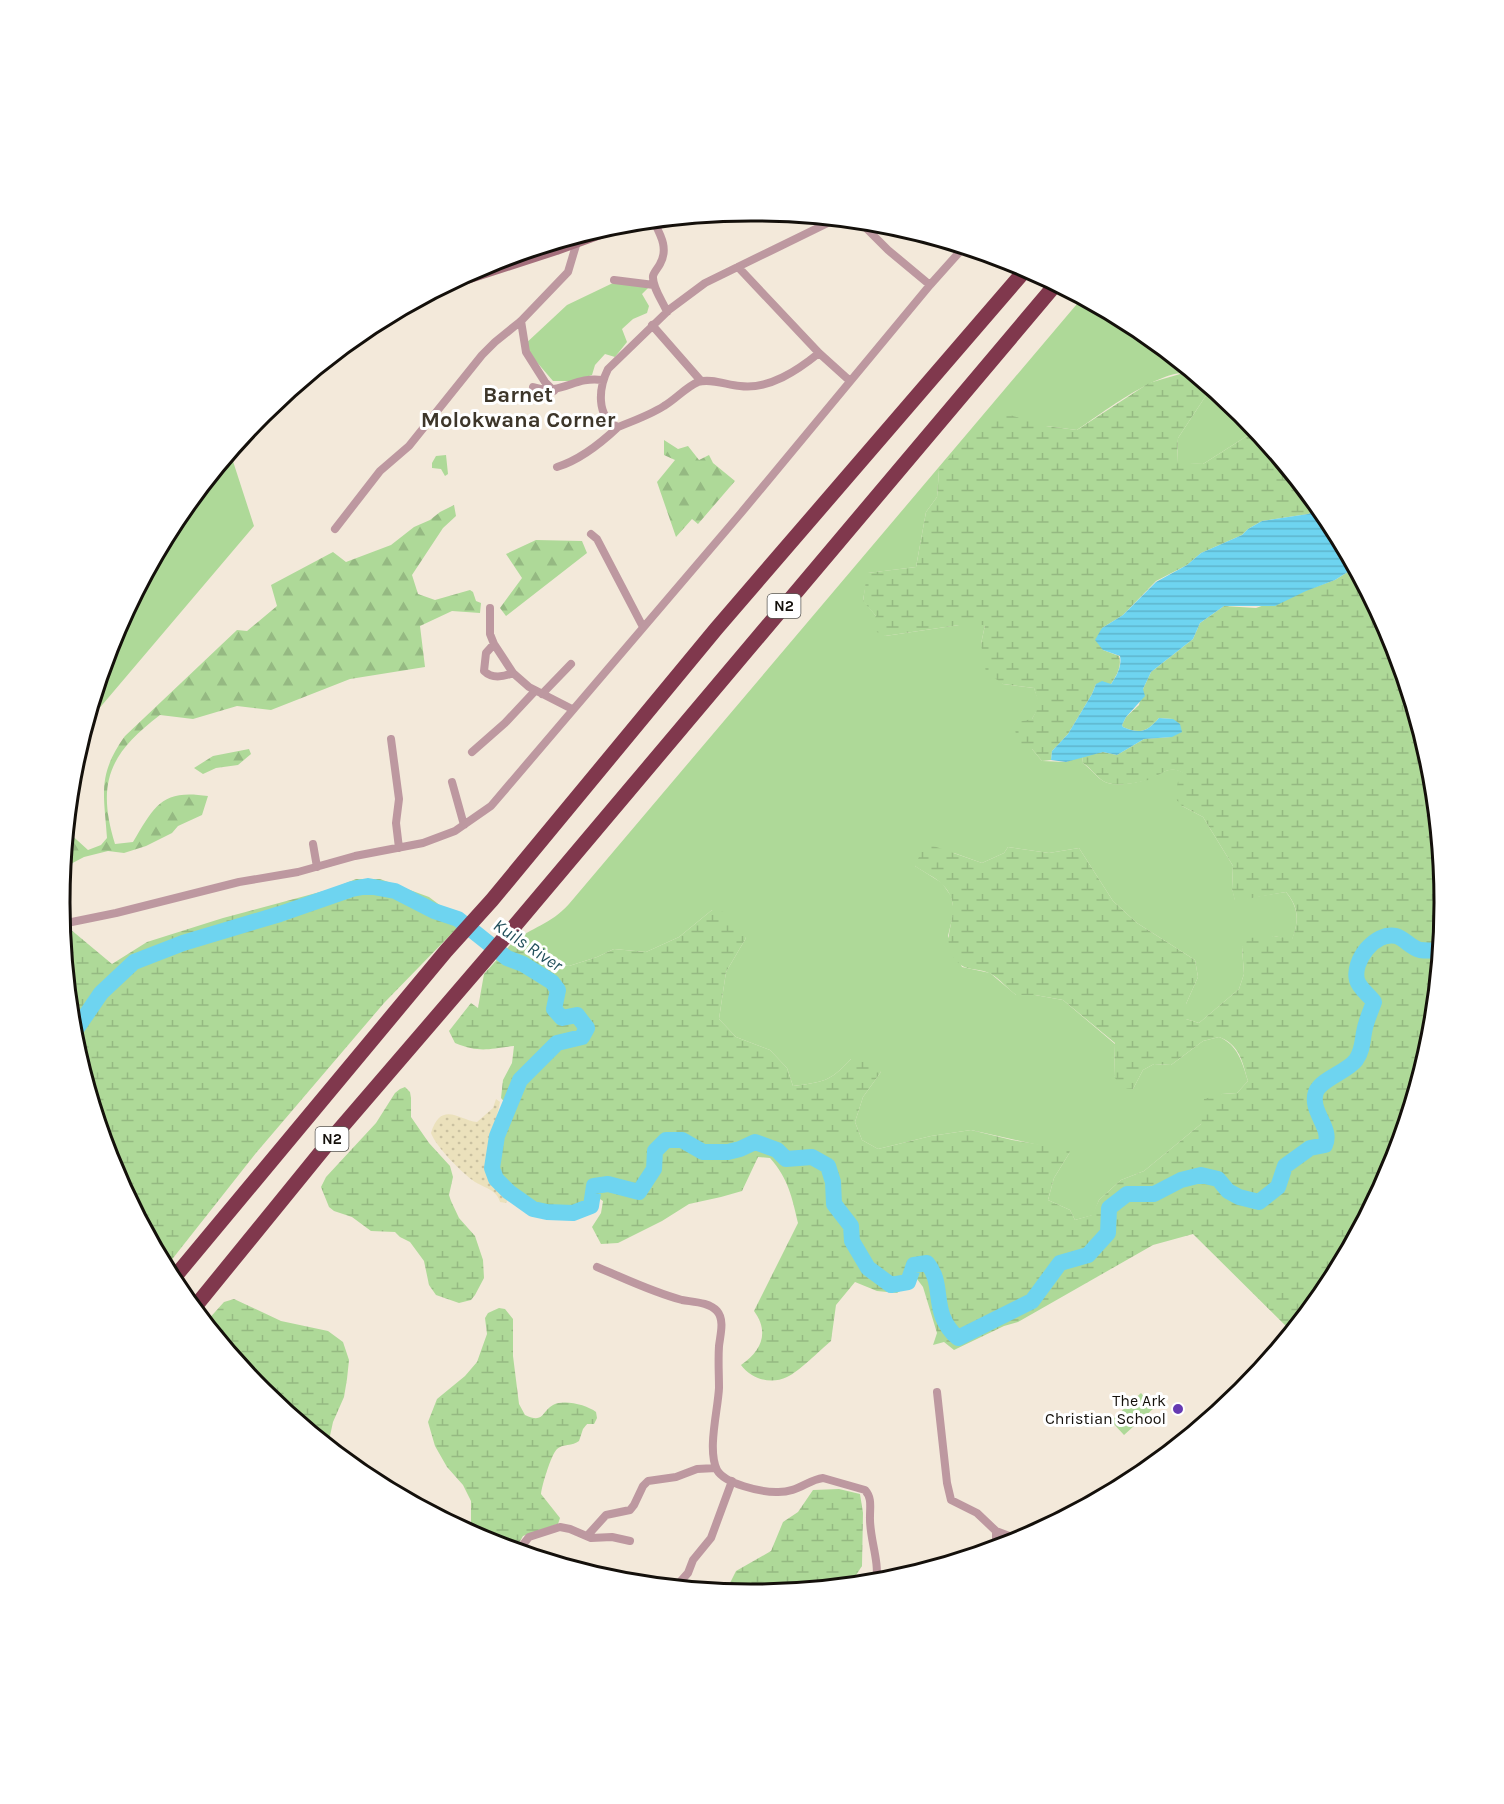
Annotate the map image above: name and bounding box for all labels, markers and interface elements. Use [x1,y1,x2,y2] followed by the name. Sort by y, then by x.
[421,382,616,433] district label: Barnet Molokwana Corner
[768,594,800,618] road number: N2
[489,914,568,977] water label: Kuils River
[316,1127,348,1151] road number: N2
[1045,1391,1166,1428] place label: The Ark Christian School
[1171,1402,1185,1416] marker: The Ark Christian School

